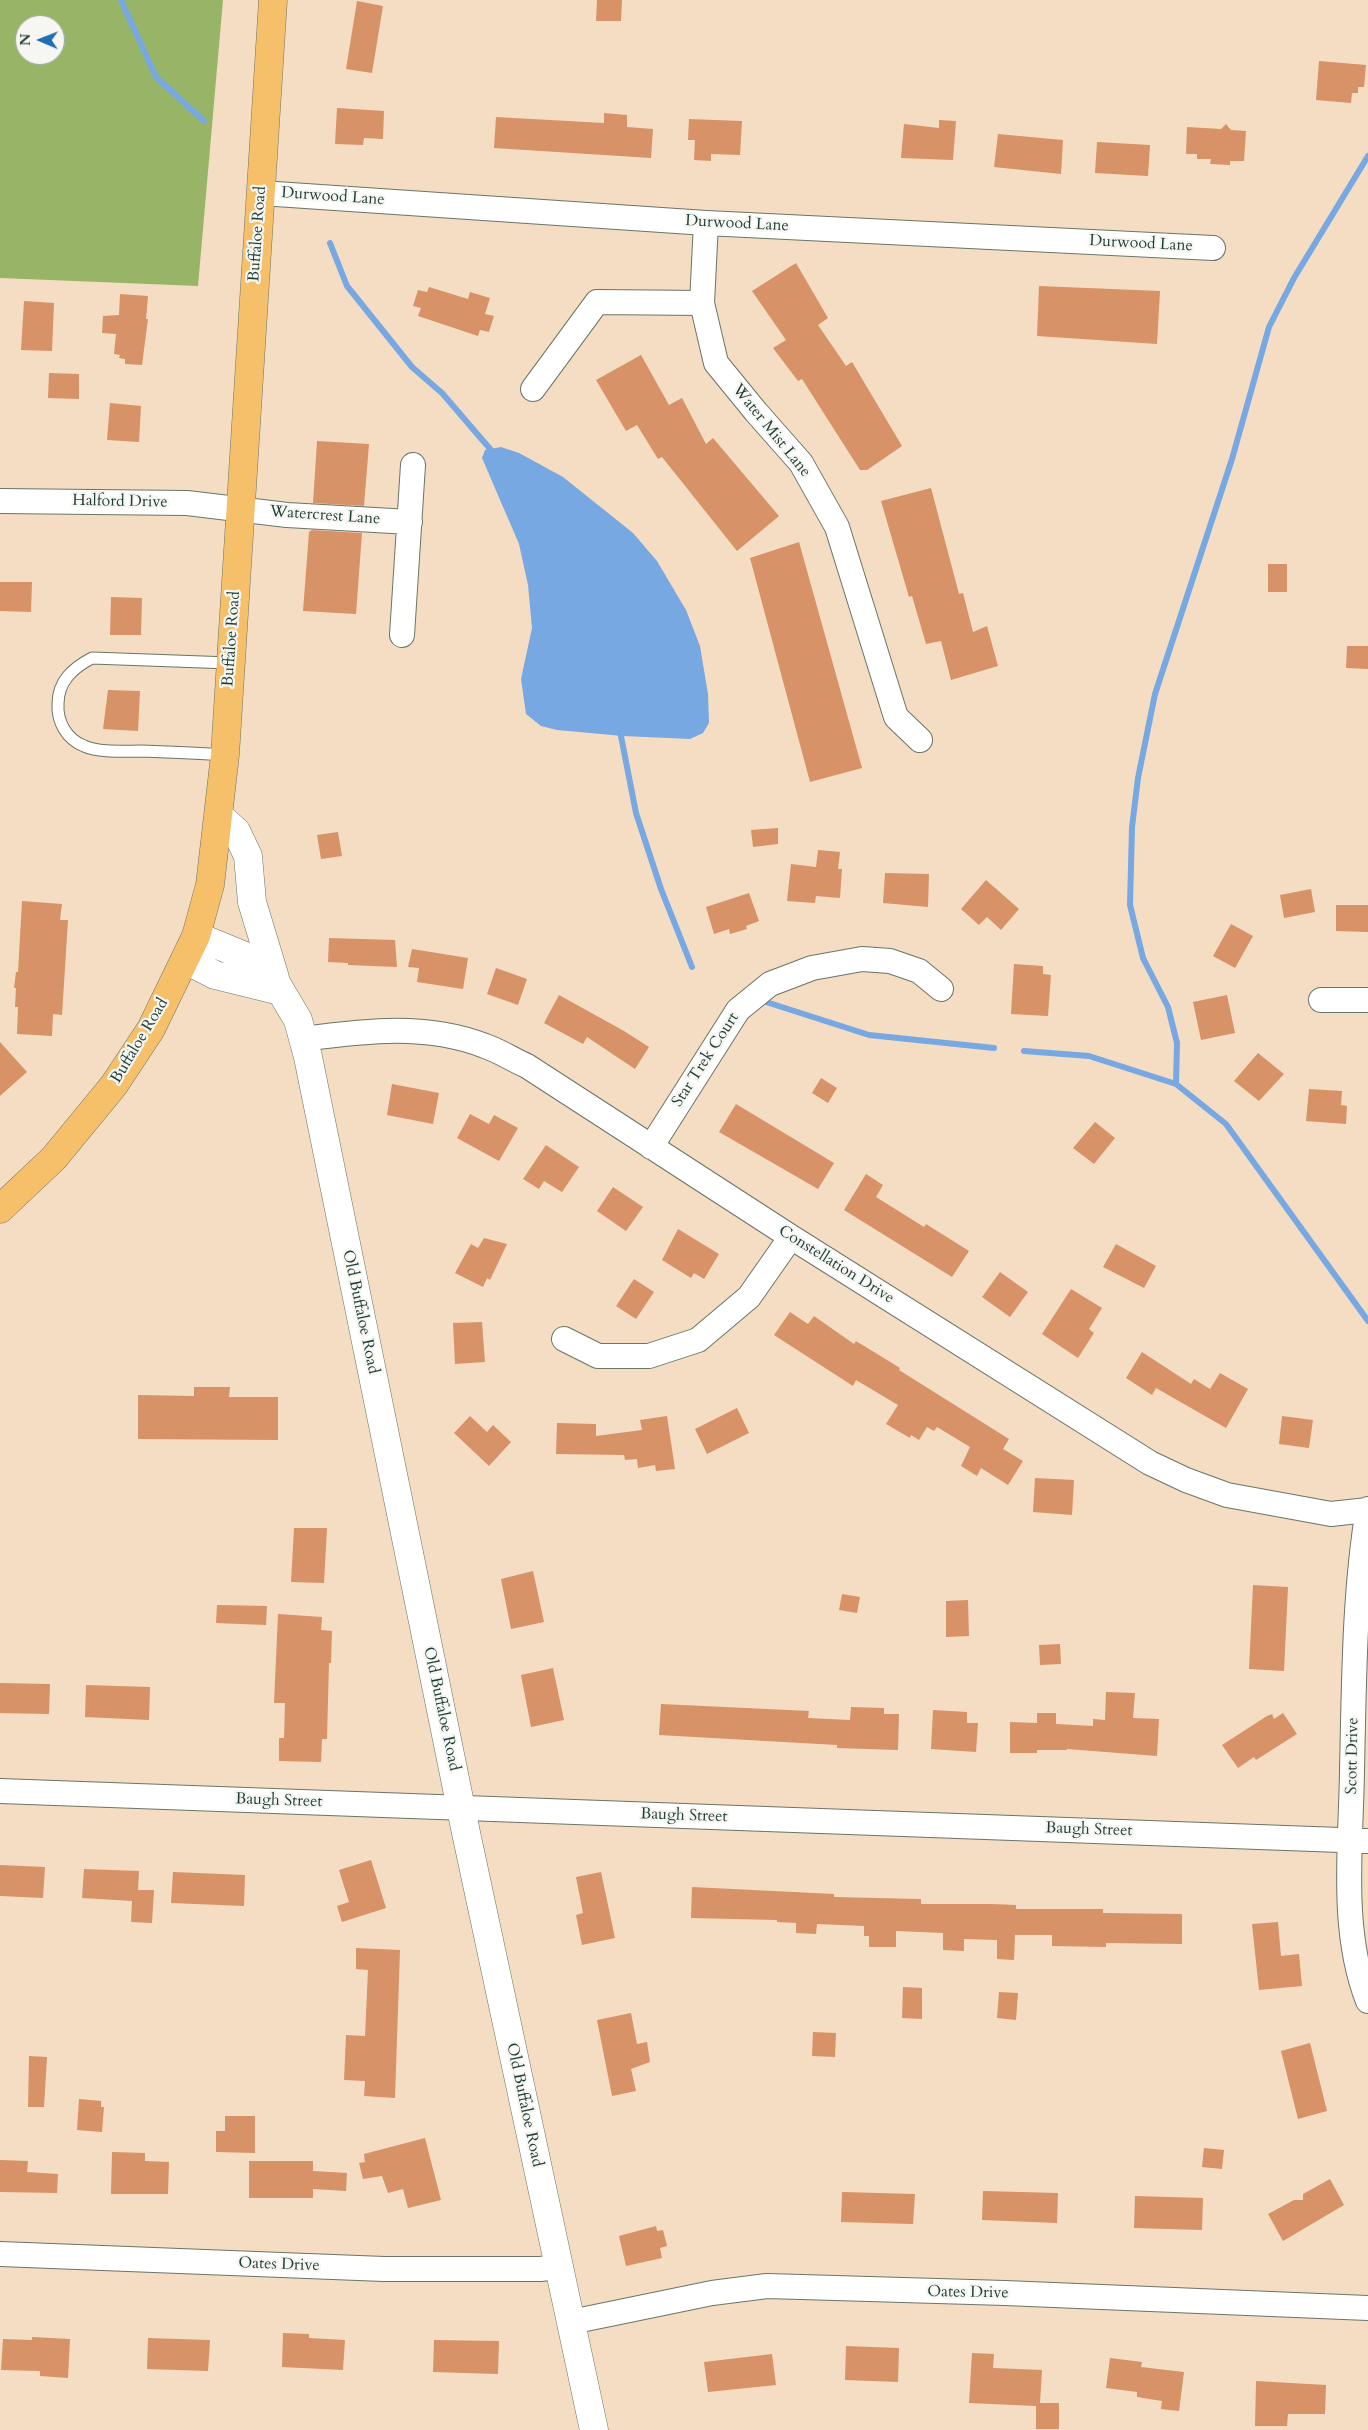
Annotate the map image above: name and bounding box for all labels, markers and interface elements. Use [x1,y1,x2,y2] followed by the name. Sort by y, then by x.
[15,15,65,65] north arrow
[16,34,35,46] text: N
[281,184,385,210] street label: Durwood Lane
[245,186,271,282] street label: Buffaloe Road
[685,212,789,236] street label: Durwood Lane
[1089,232,1193,256] street label: Durwood Lane
[728,381,814,481] street label: Water Mist Lane
[72,492,168,512] street label: Halford Drive
[269,503,381,529] street label: Watercrest Lane
[219,591,245,687] street label: Buffaloe Road
[107,995,173,1087] street label: Buffaloe Road
[668,1009,744,1111] street label: Star Trek Court
[775,1222,897,1308] street label: Constellation Drive
[337,1248,383,1376] street label: Old Buffaloe Road
[418,1645,464,1773] street label: Old Buffaloe Road
[1343,1717,1363,1795] street label: Scott Drive
[235,1790,323,1812] street label: Baugh Street
[640,1805,728,1827] street label: Baugh Street
[1045,1819,1133,1841] street label: Baugh Street
[501,2041,547,2169] street label: Old Buffaloe Road
[238,2254,320,2276] street label: Oates Drive
[927,2283,1009,2303] street label: Oates Drive

